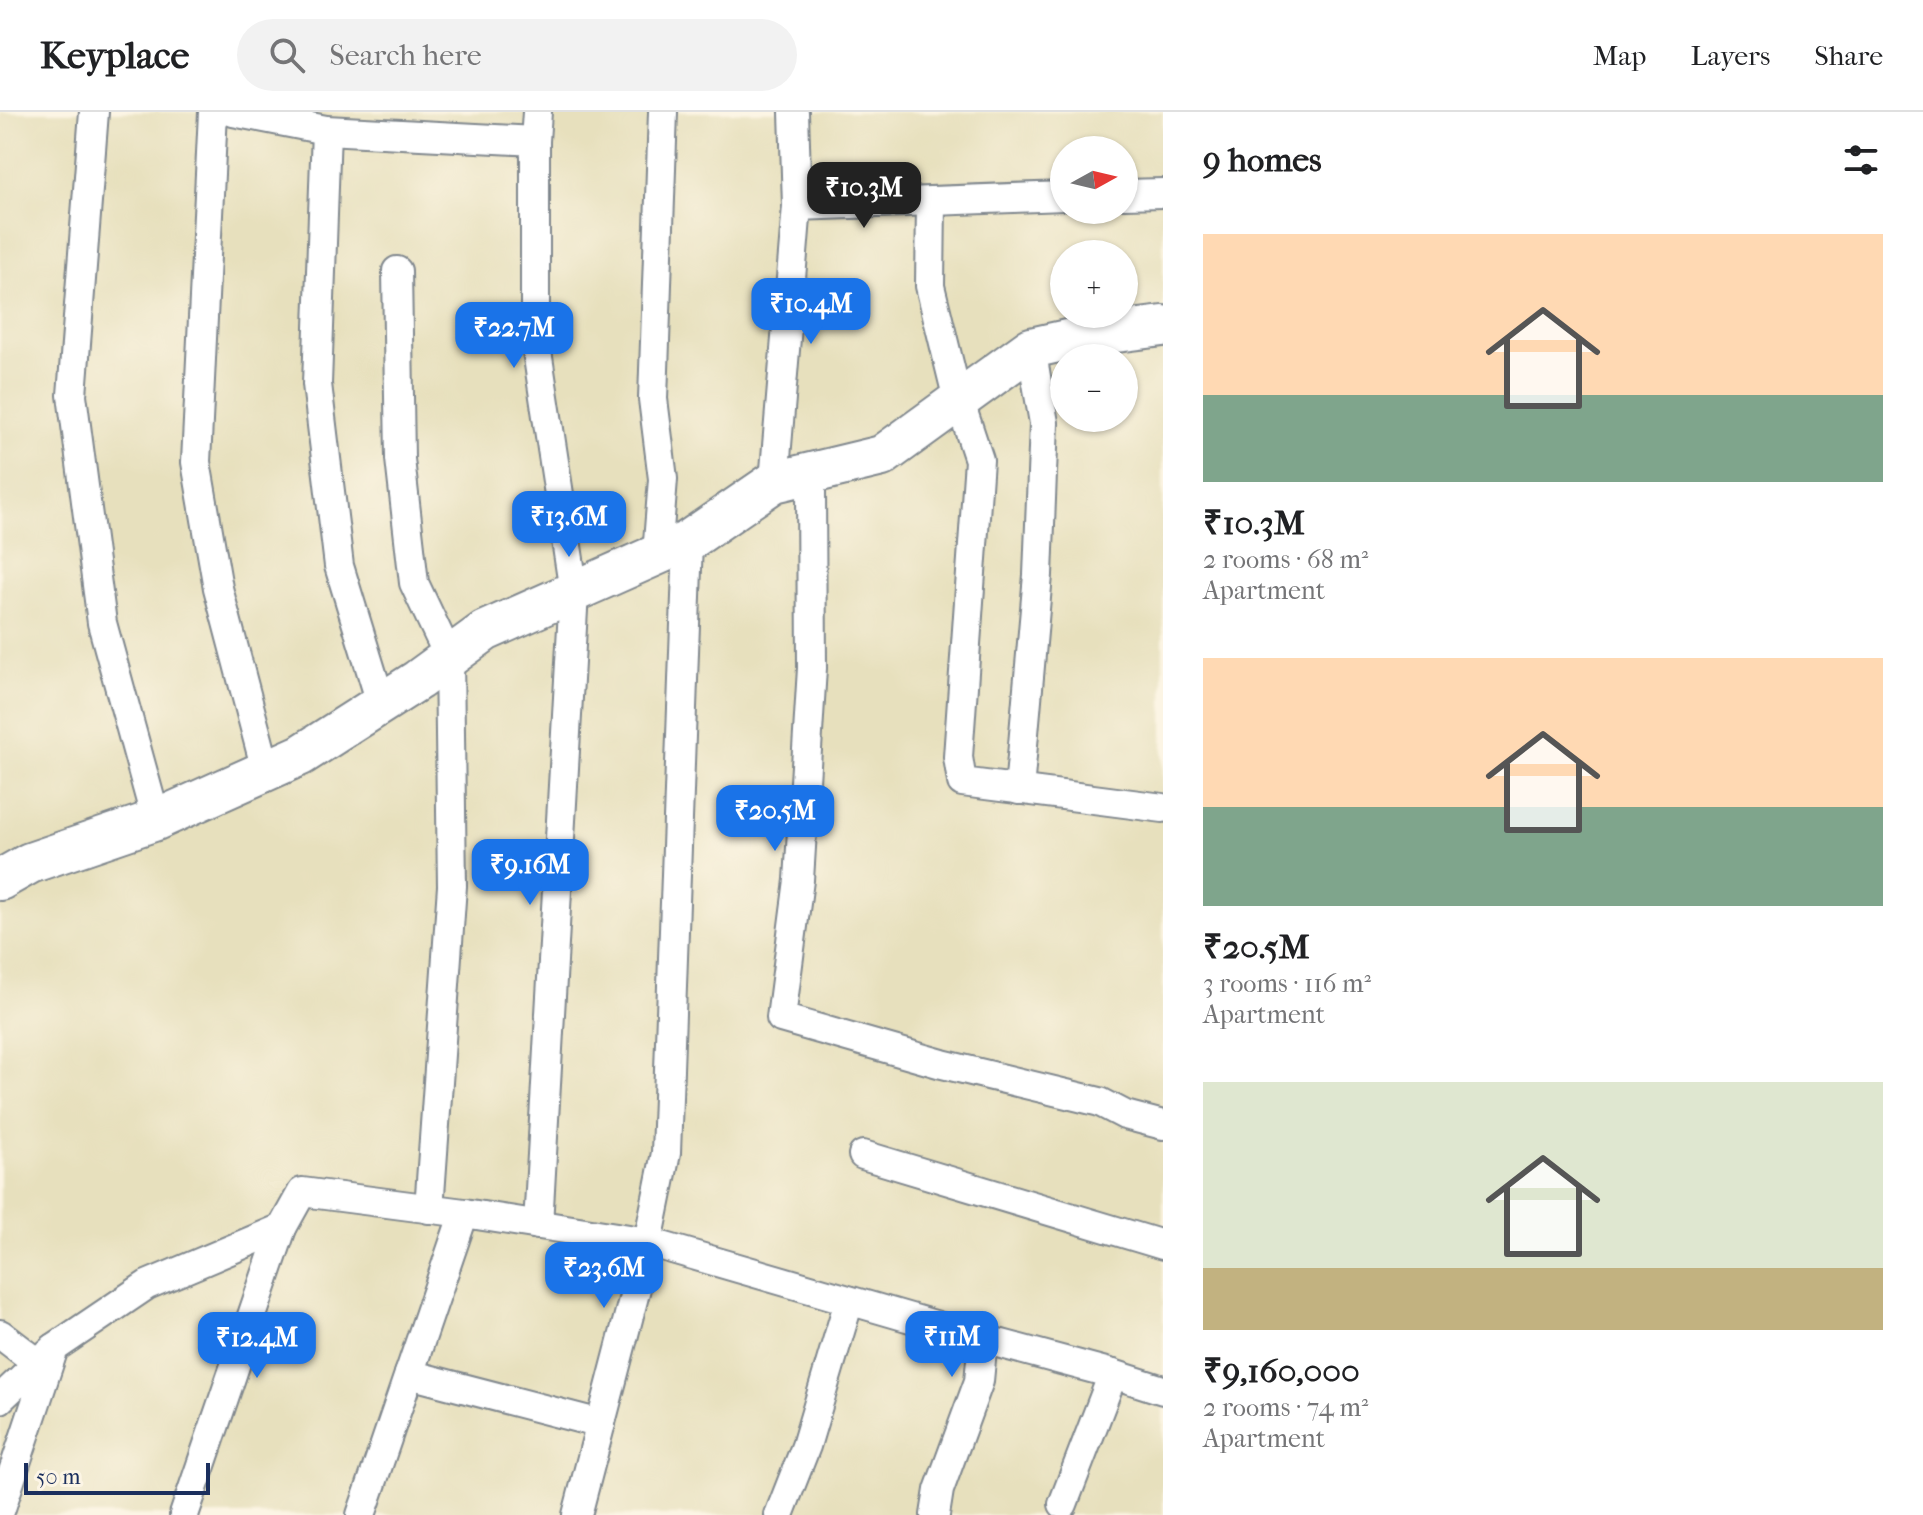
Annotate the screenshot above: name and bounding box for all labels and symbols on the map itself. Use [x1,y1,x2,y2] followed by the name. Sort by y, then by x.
[1050,136,1138,224] north arrow
[799,162,929,230] pin: ₹10.3M
[746,278,876,346] pin: ₹10.4M
[449,302,579,370] pin: ₹22.7M
[504,491,634,559] pin: ₹13.6M
[710,785,840,853] pin: ₹20.5M
[465,839,595,907] pin: ₹9.16M
[539,1242,669,1310] pin: ₹23.6M
[905,1311,999,1379] pin: ₹11M
[192,1312,322,1380] pin: ₹12.4M
[24,1459,210,1495] scale bar

